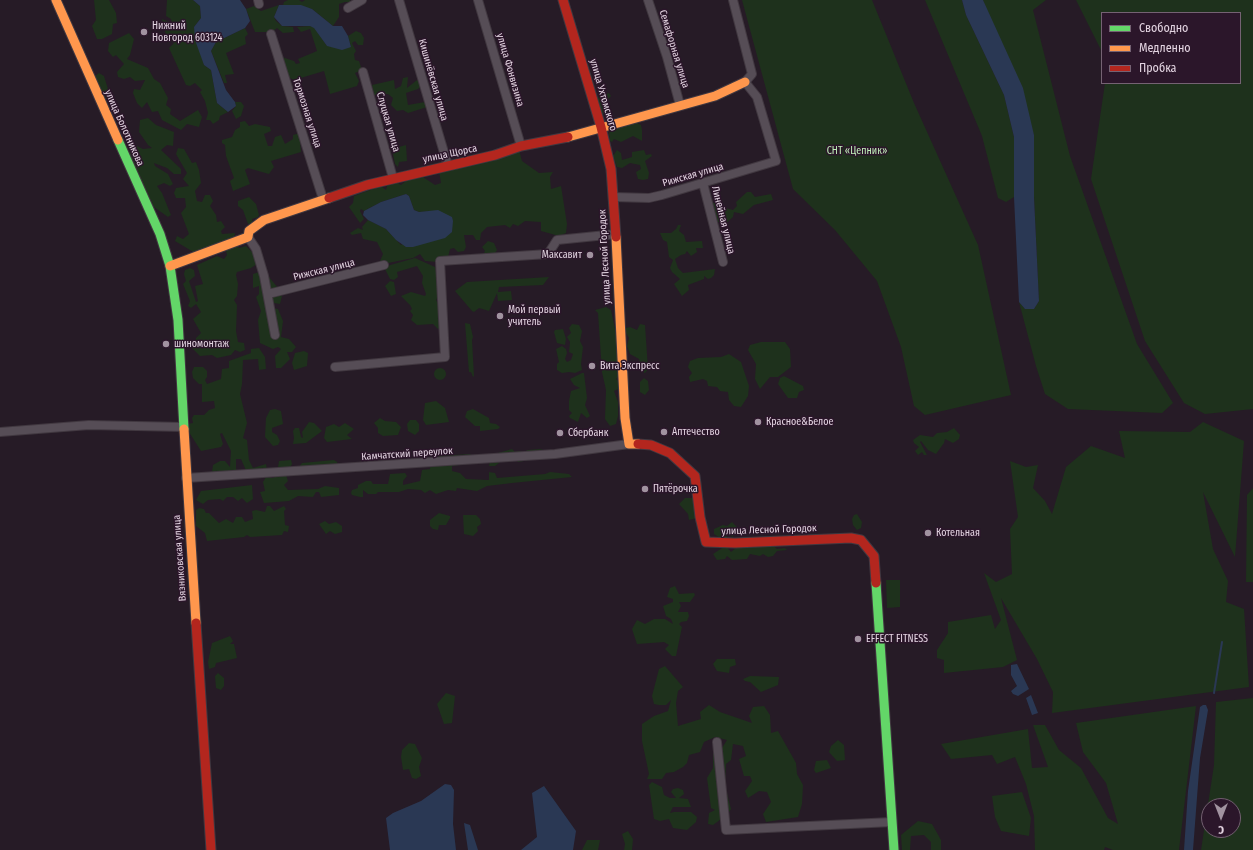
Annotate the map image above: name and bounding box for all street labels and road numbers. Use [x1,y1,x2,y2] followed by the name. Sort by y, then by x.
[656,8,692,90] street label: Семафорная улица
[494,32,526,108] street label: улица Фонвизина
[416,38,450,122] street label: Кишинёвская улица
[587,58,619,132] street label: улица Ухтомского
[290,77,324,149] street label: Тормозная улица
[102,88,146,168] street label: улица Болотникова
[374,91,402,153] street label: Слуцкая улица
[422,142,478,166] street label: улица Щорса
[661,161,725,189] street label: Рижская улица
[709,185,737,255] street label: Линейная улица
[597,209,613,305] street label: улица Лесной Городок
[292,257,356,283] street label: Рижская улица
[361,445,453,463] street label: Камчатский переулок
[171,514,189,602] street label: Вязниковская улица
[721,522,817,538] street label: улица Лесной Городок

